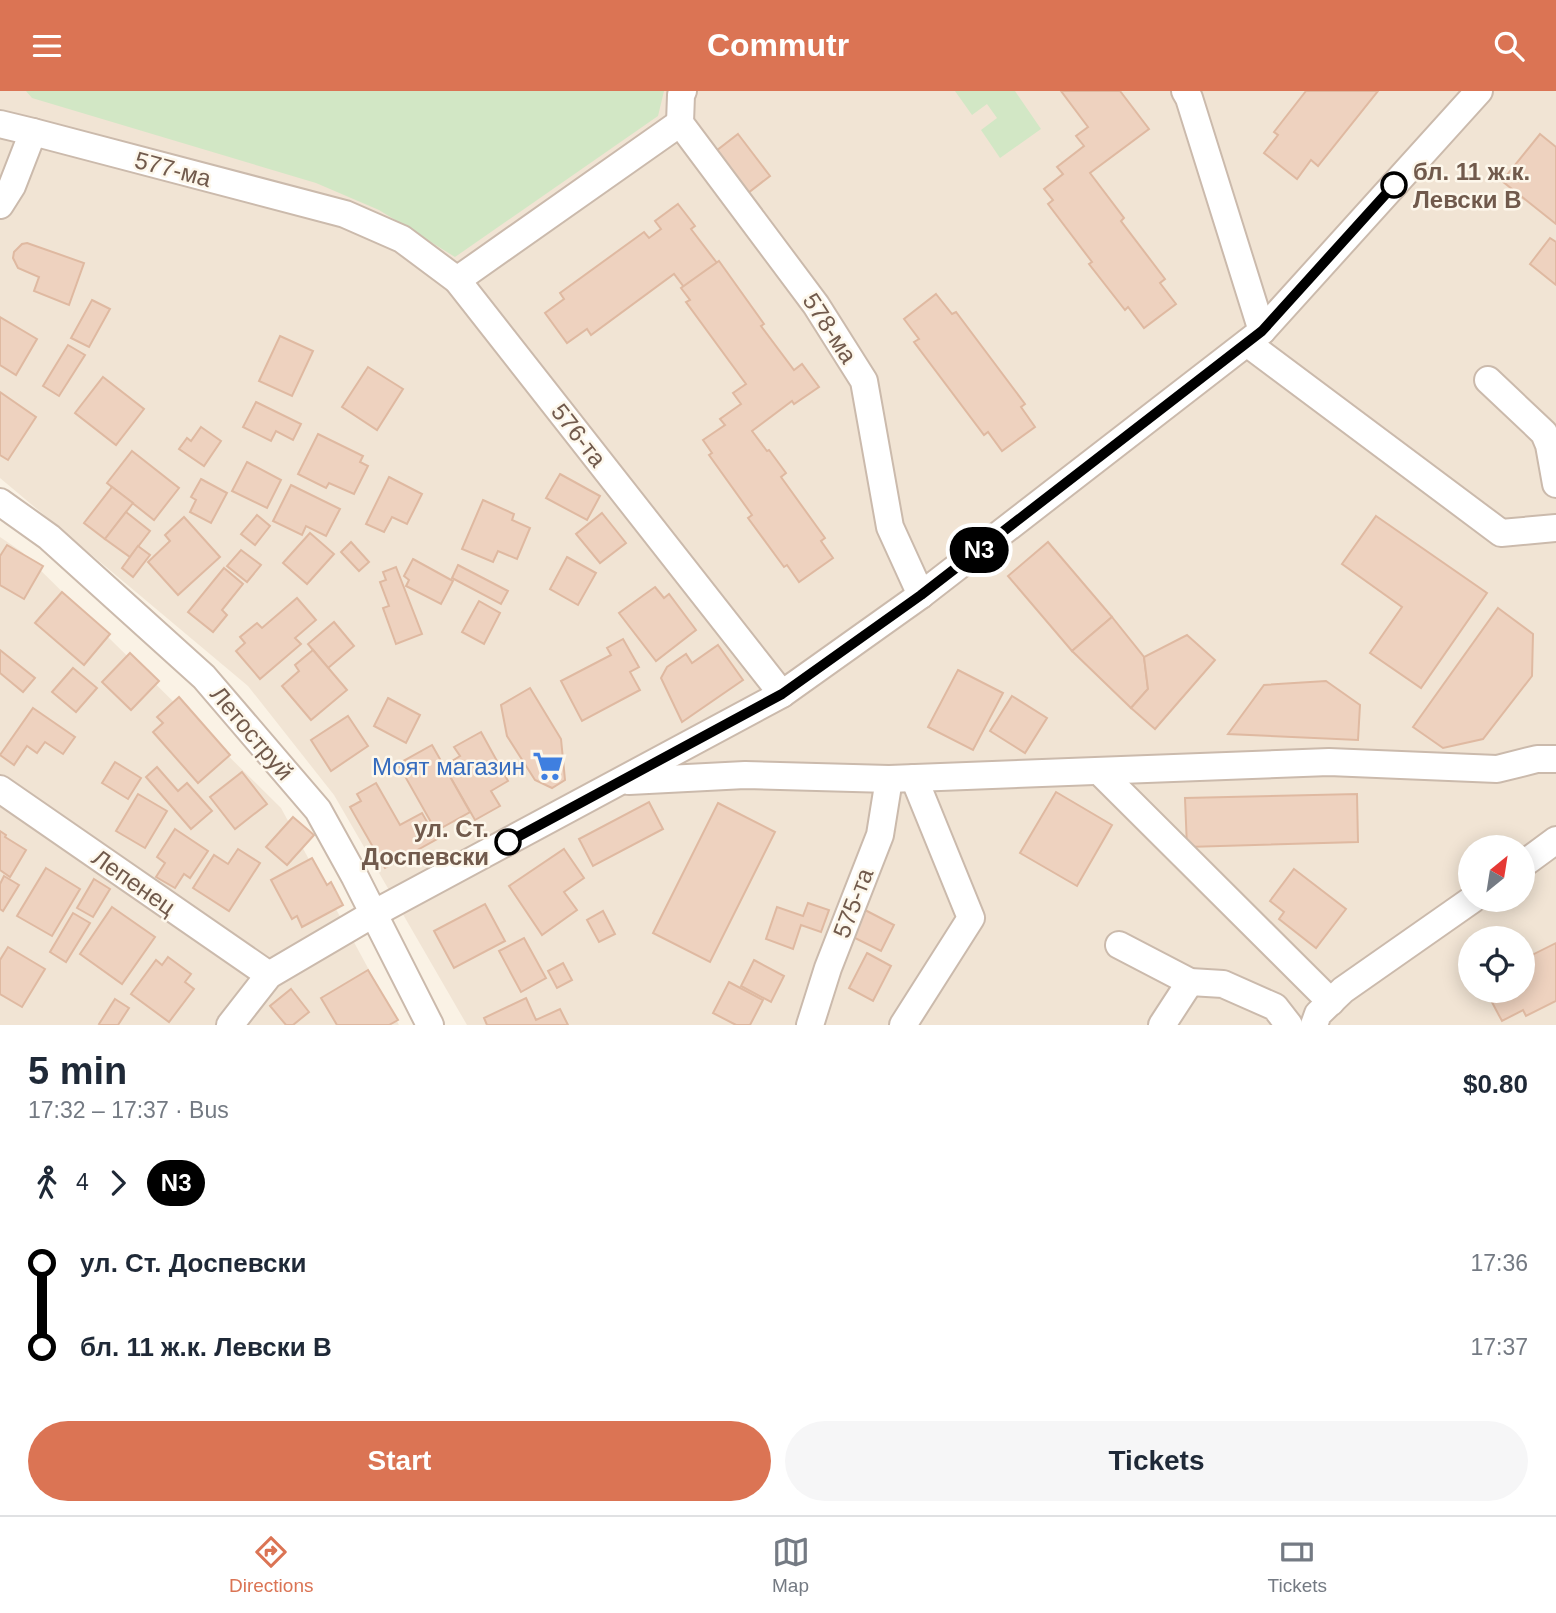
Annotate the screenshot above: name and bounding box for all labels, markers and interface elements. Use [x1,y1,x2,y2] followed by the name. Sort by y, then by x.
[28,27,66,65] icon: menu
[707,27,849,63] text: Commutr
[1490,27,1528,65] icon: search
[132,146,215,192] street label: 577-ма
[1413,158,1530,213] place label: бл. 11 ж.к. Левски В
[1381,172,1407,198] marker: бл. 11 ж.к. Левски В
[797,288,863,369] street label: 578-ма
[546,398,612,472] street label: 576-та
[948,527,1010,573] line badge: N3
[964,536,994,563] text: N3
[205,681,299,785] street label: Летоструй
[531,749,565,783] supermarket icon: Моят магазин
[372,753,525,780] place label: Моят магазин
[362,815,489,870] place label: ул. Ст. Доспевски
[495,829,521,855] marker: ул. Ст. Доспевски
[1458,835,1535,912] north arrow
[1458,835,1535,1003] map controls
[87,843,181,921] street label: Лепенец
[827,864,879,941] street label: 575-та
[1458,926,1535,1003] button: locate
[28,1050,127,1092] text: 5 min
[1463,1069,1528,1099] text: $0.80
[28,1097,229,1123] text: 17:32 – 17:37 · Bus
[28,1164,66,1202] icon: walk
[99,1164,137,1202] icon: forward
[76,1169,89,1195] text: 4
[161,1169,191,1196] text: N3
[80,1248,307,1278] text: ул. Ст. Доспевски
[1470,1250,1528,1276] text: 17:36
[80,1332,332,1362] text: бл. 11 ж.к. Левски В
[1470,1334,1528,1360] text: 17:37
[28,1421,771,1501] button: Start
[785,1421,1528,1501] button: Tickets
[229,1533,313,1597] tab: Directions
[772,1533,810,1597] tab: Map
[1268,1533,1327,1597] tab: Tickets

